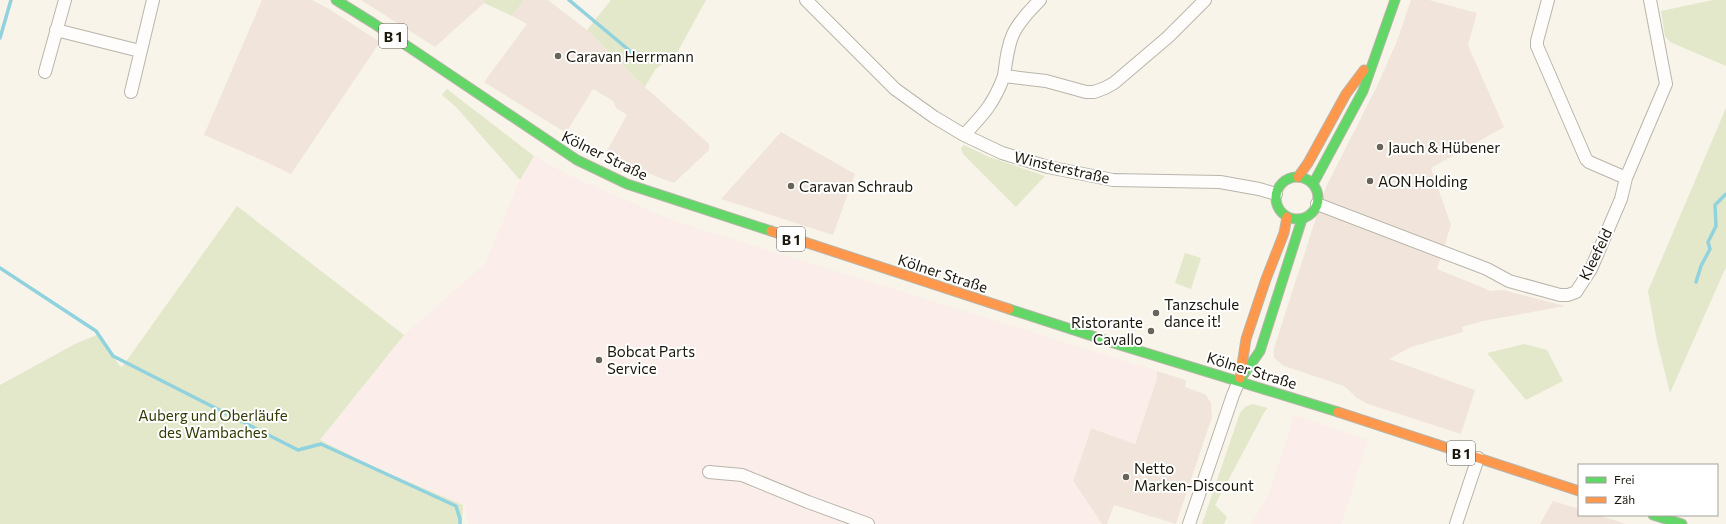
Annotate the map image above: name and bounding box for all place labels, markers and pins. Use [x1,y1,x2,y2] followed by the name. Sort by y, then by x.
[566,47,694,65] place label: Caravan Herrmann
[553,51,563,61] marker: Caravan Herrmann
[1388,138,1500,156] place label: Jauch & Hübener
[1375,142,1385,152] marker: Jauch & Hübener
[1378,172,1468,190] place label: AON Holding
[1365,176,1375,186] marker: AON Holding
[799,177,913,195] place label: Caravan Schraub
[786,181,796,191] marker: Caravan Schraub
[1164,295,1239,330] place label: Tanzschule dance it!
[1151,308,1161,318] marker: Tanzschule dance it!
[1071,313,1143,348] place label: Ristorante Cavallo
[1146,326,1156,336] marker: Ristorante Cavallo
[607,342,695,377] place label: Bobcat Parts Service
[594,355,604,365] marker: Bobcat Parts Service
[1134,459,1254,494] place label: Netto Marken-Discount
[1121,472,1131,482] marker: Netto Marken-Discount

